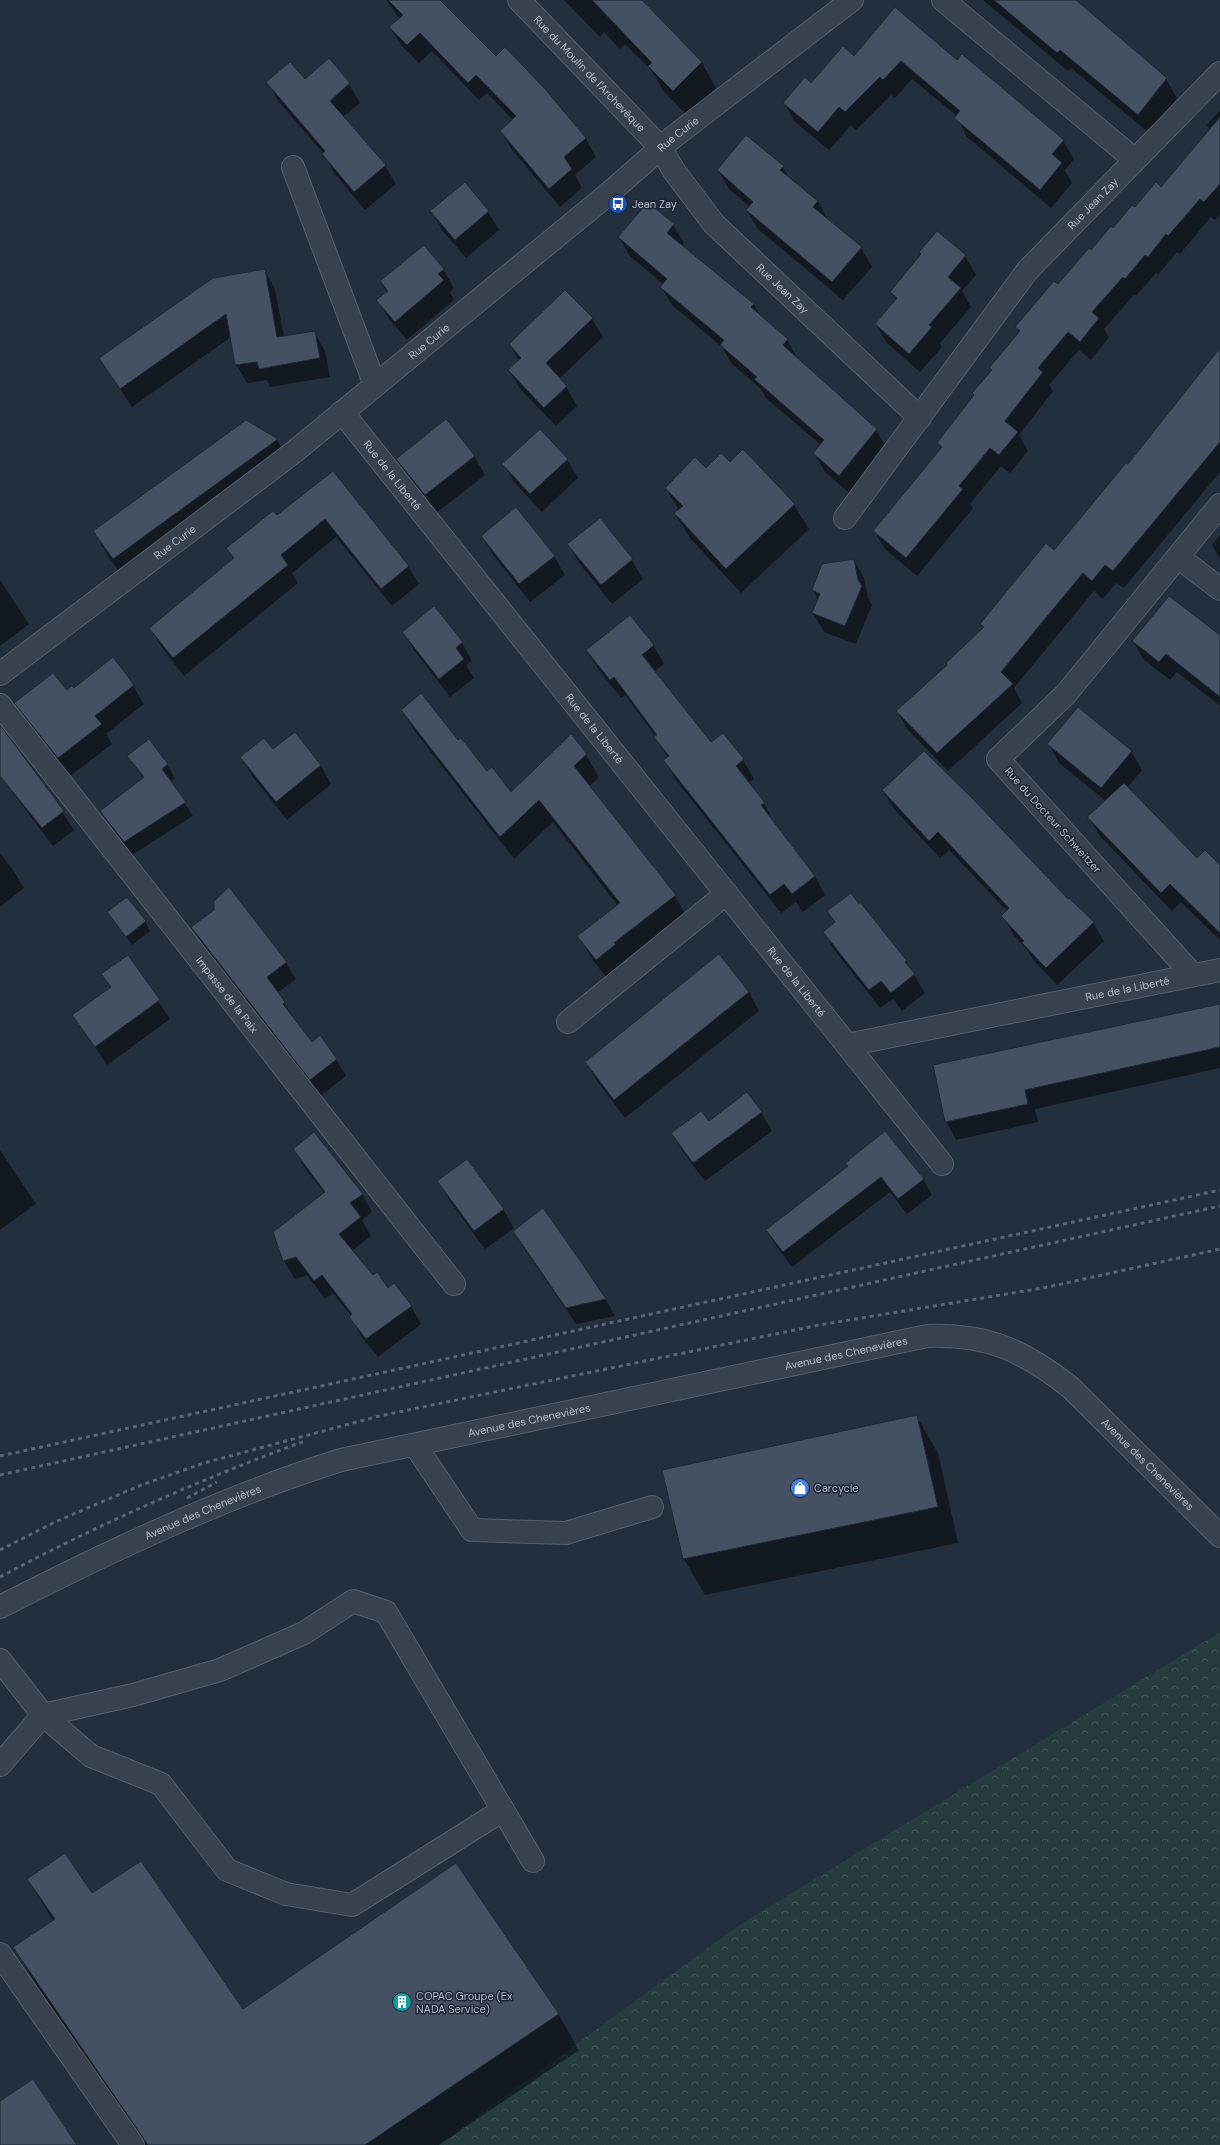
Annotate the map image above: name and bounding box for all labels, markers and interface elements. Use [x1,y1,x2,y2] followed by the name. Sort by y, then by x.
[531,13,648,135] street label: Rue du Moulin de l'Archevêque
[654,113,701,155] street label: Rue Curie
[1064,175,1121,232] street label: Rue Jean Zay
[607,193,629,215] bus stop icon: Jean Zay
[632,197,677,211] place label: Jean Zay
[753,260,812,317] street label: Rue Jean Zay
[405,320,452,362] street label: Rue Curie
[360,437,425,513] street label: Rue de la Liberté
[151,522,199,562] street label: Rue Curie
[562,691,627,766] street label: Rue de la Liberté
[1002,764,1104,876] street label: Rue du Docteur Schweitzer
[764,944,829,1020] street label: Rue de la Liberté
[193,954,262,1036] street label: Impasse de la Paix
[1084,973,1171,1004] street label: Rue de la Liberté
[783,1333,909,1373] street label: Avenue des Chenevières
[466,1400,592,1440] street label: Avenue des Chenevières
[1098,1415,1197,1513] street label: Avenue des Chenevières
[789,1477,811,1499] shop icon: Carcycle
[142,1481,263,1543] street label: Avenue des Chenevières
[814,1481,859,1495] place label: Carcycle
[416,1989,513,2016] place label: COPAC Groupe (Ex NADA Service)
[391,1991,413,2013] building icon: COPAC Groupe (Ex NADA Service)

